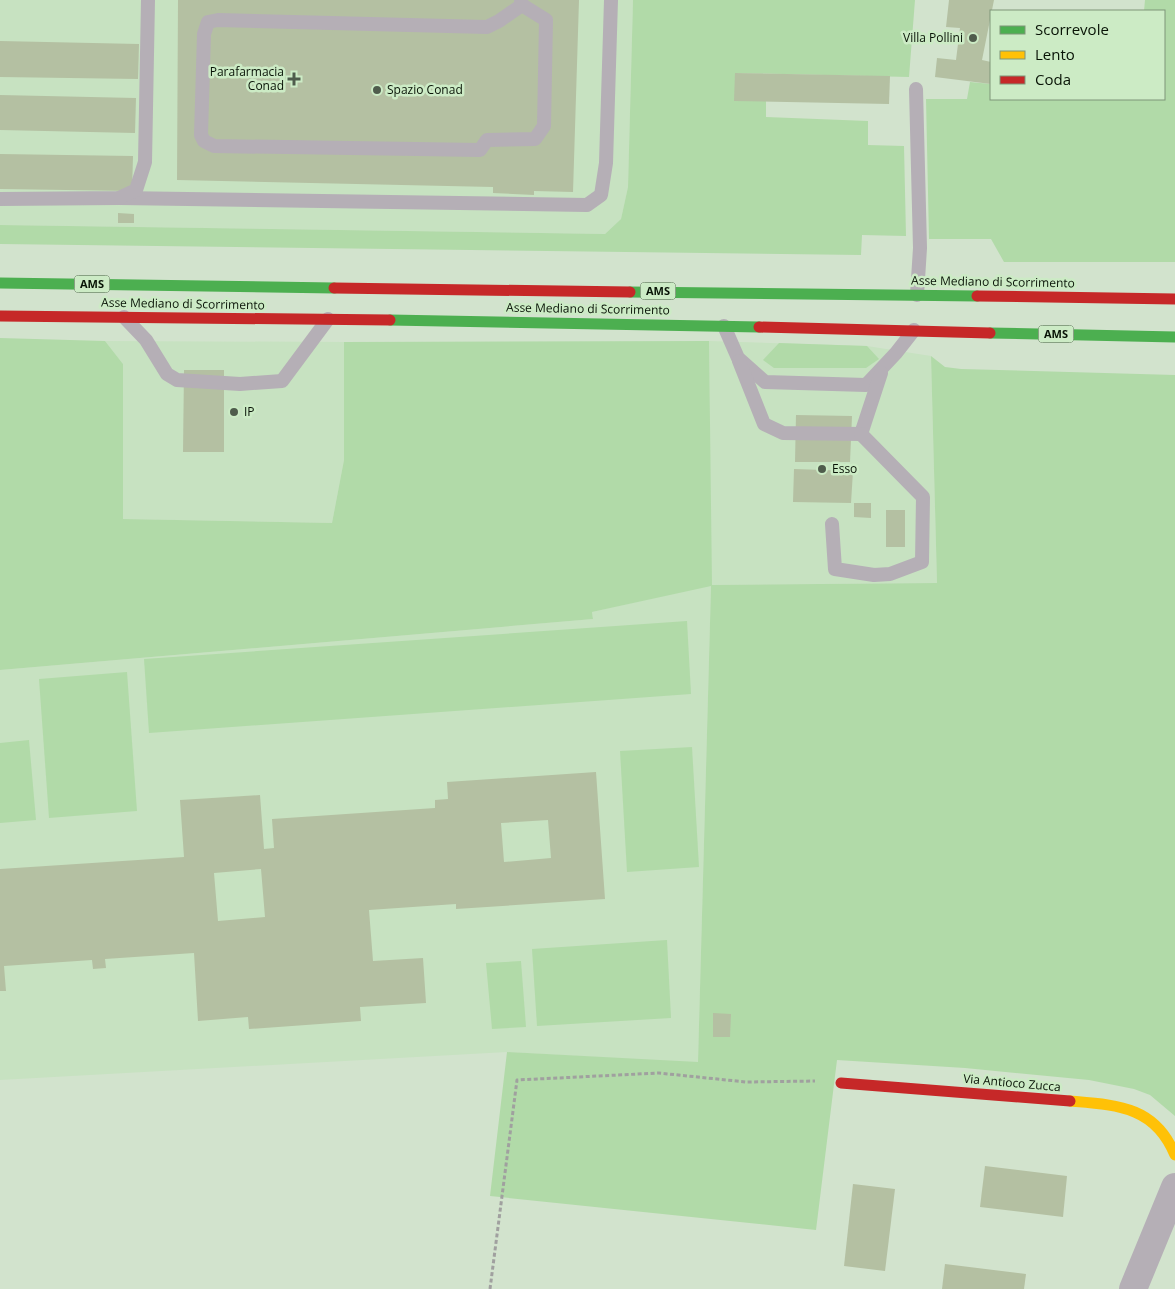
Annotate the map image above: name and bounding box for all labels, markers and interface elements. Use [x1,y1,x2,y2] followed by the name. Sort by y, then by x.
[990,10,1165,100] legend
[1035,19,1109,39] text: Scorrevole
[903,29,963,46] place label: Villa Pollini
[967,32,979,44] marker: Villa Pollini
[1035,44,1075,64] text: Lento
[210,63,284,94] place label: Parafarmacia Conad
[1035,69,1071,89] text: Coda
[288,73,300,85] marker: Parafarmacia Conad
[387,81,463,98] place label: Spazio Conad
[371,84,383,96] marker: Spazio Conad
[911,272,1075,291] street label: Asse Mediano di Scorrimento
[74,276,110,292] road number: AMS
[640,282,676,300] road number: AMS
[101,294,265,313] street label: Asse Mediano di Scorrimento
[506,299,670,318] street label: Asse Mediano di Scorrimento
[1038,326,1074,342] road number: AMS
[244,403,255,420] place label: IP
[228,406,240,418] marker: IP
[832,460,857,477] place label: Esso
[816,463,828,475] marker: Esso
[963,1070,1062,1095] street label: Via Antioco Zucca

